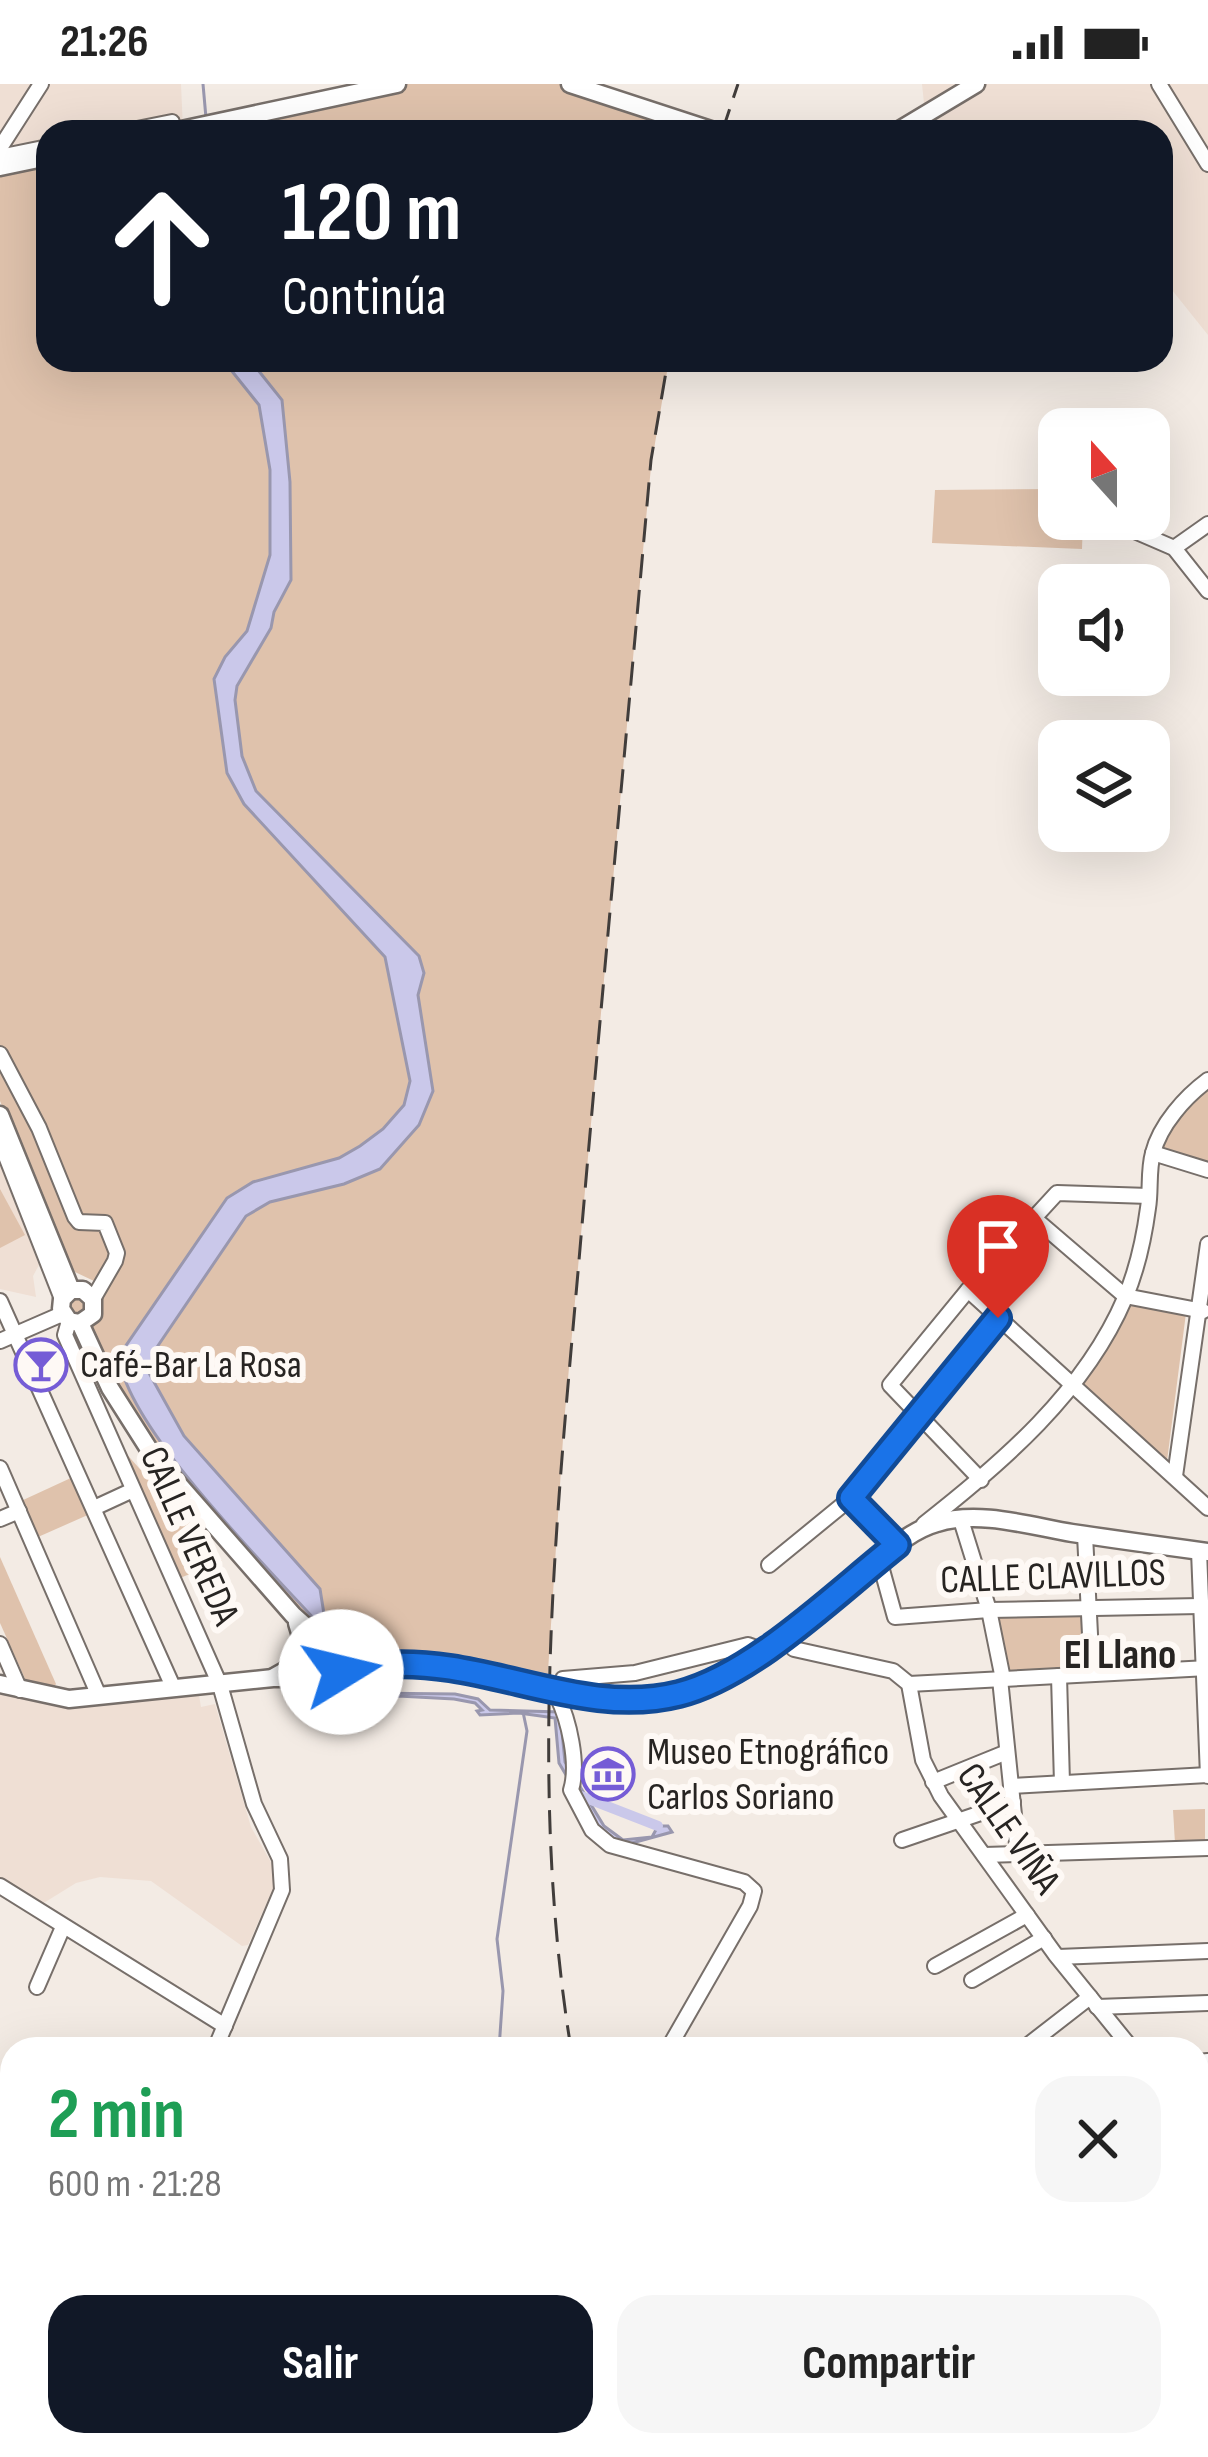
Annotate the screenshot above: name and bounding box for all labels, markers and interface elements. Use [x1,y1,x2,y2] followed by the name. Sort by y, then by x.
[60,15,148,70] text: 21:26
[282,163,461,264] text: 120 m
[84,168,240,324] icon: ahead
[282,265,447,330] text: Continúa
[1038,408,1170,540] north arrow
[1038,408,1170,852] map controls
[1038,564,1170,696] button: sound
[1038,720,1170,852] button: layers
[947,1195,1049,1318] pin
[965,1213,1031,1279] icon: arrive
[13,1337,69,1393] bar icon: Café-Bar La Rosa
[80,1342,302,1389] place label: Café-Bar La Rosa
[129,1440,249,1633] street label: CALLE VEREDA
[940,1550,1166,1604] street label: CALLE CLAVILLOS
[278,1609,404,1735] position arrow
[1064,1630,1176,1681] district label: El Llano
[647,1729,889,1821] place label: Museo Etnográfico Carlos Soriano
[580,1746,636,1802] museum icon: Museo Etnográfico Carlos Soriano
[946,1755,1070,1904] street label: CALLE VIÑA
[48,2072,185,2159] text: 2 min
[1035,2076,1161,2202] button: close
[48,2161,222,2208] text: 600 m · 21:28
[48,2295,593,2433] button: Salir
[617,2295,1161,2433] button: Compartir

